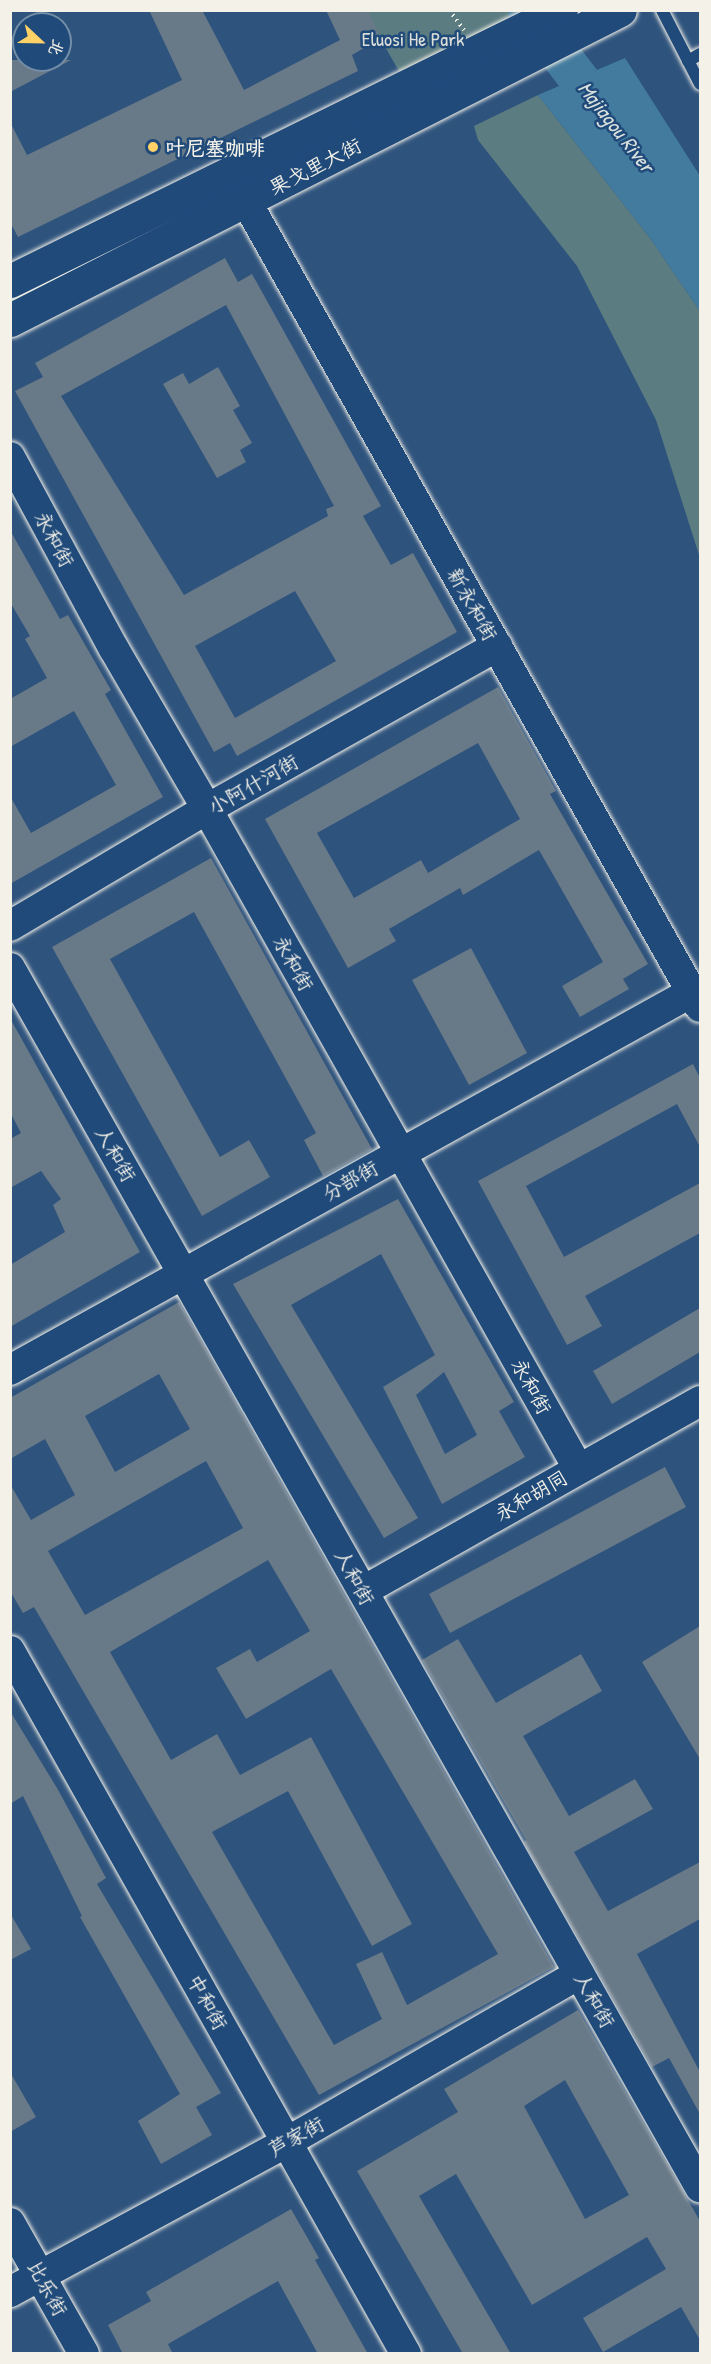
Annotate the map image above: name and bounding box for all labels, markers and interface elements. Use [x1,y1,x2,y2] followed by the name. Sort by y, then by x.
[12,12,72,72] north arrow
[362,26,464,50] park label: Eluosi He Park
[44,36,70,60] text: 北
[573,76,659,178] water label: Majiagou River
[265,133,365,199] street label: 果戈里大街
[165,135,265,159] place label: 叶尼塞咖啡
[146,140,160,154] marker: 叶尼塞咖啡
[30,507,80,571] street label: 永和街
[443,563,503,645] street label: 新永和街
[204,749,302,819] street label: 小阿什河街
[269,931,319,995] street label: 永和街
[91,1122,141,1186] street label: 人和街
[318,1155,382,1205] street label: 分部街
[507,1354,557,1418] street label: 永和街
[490,1465,572,1525] street label: 永和胡同
[330,1545,380,1609] street label: 人和街
[570,1968,620,2032] street label: 人和街
[183,1970,233,2034] street label: 中和街
[264,2111,328,2161] street label: 芦家街
[23,2256,73,2320] street label: 比乐街

